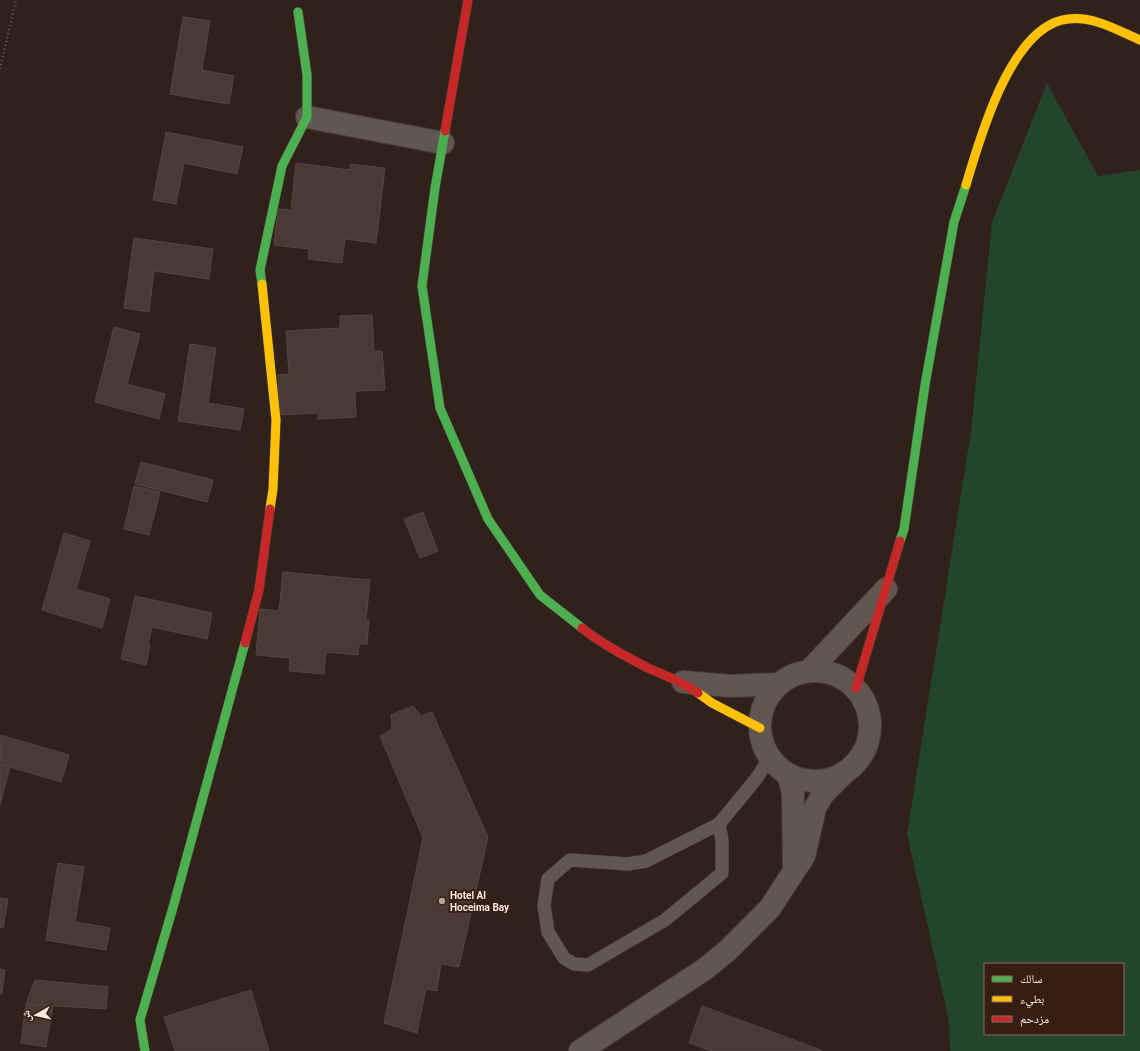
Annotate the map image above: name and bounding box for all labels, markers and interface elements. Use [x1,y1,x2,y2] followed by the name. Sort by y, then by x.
[450,890,510,913] place label: Hotel Al Hoceima Bay
[437,896,447,906] marker: Hotel Al Hoceima Bay
[984,963,1124,1035] legend
[1020,972,1042,986] text: سالك
[1020,992,1044,1009] text: بطيء
[16,995,56,1035] north arrow
[19,1009,35,1023] text: ش
[1020,1012,1049,1027] text: مزدحم

